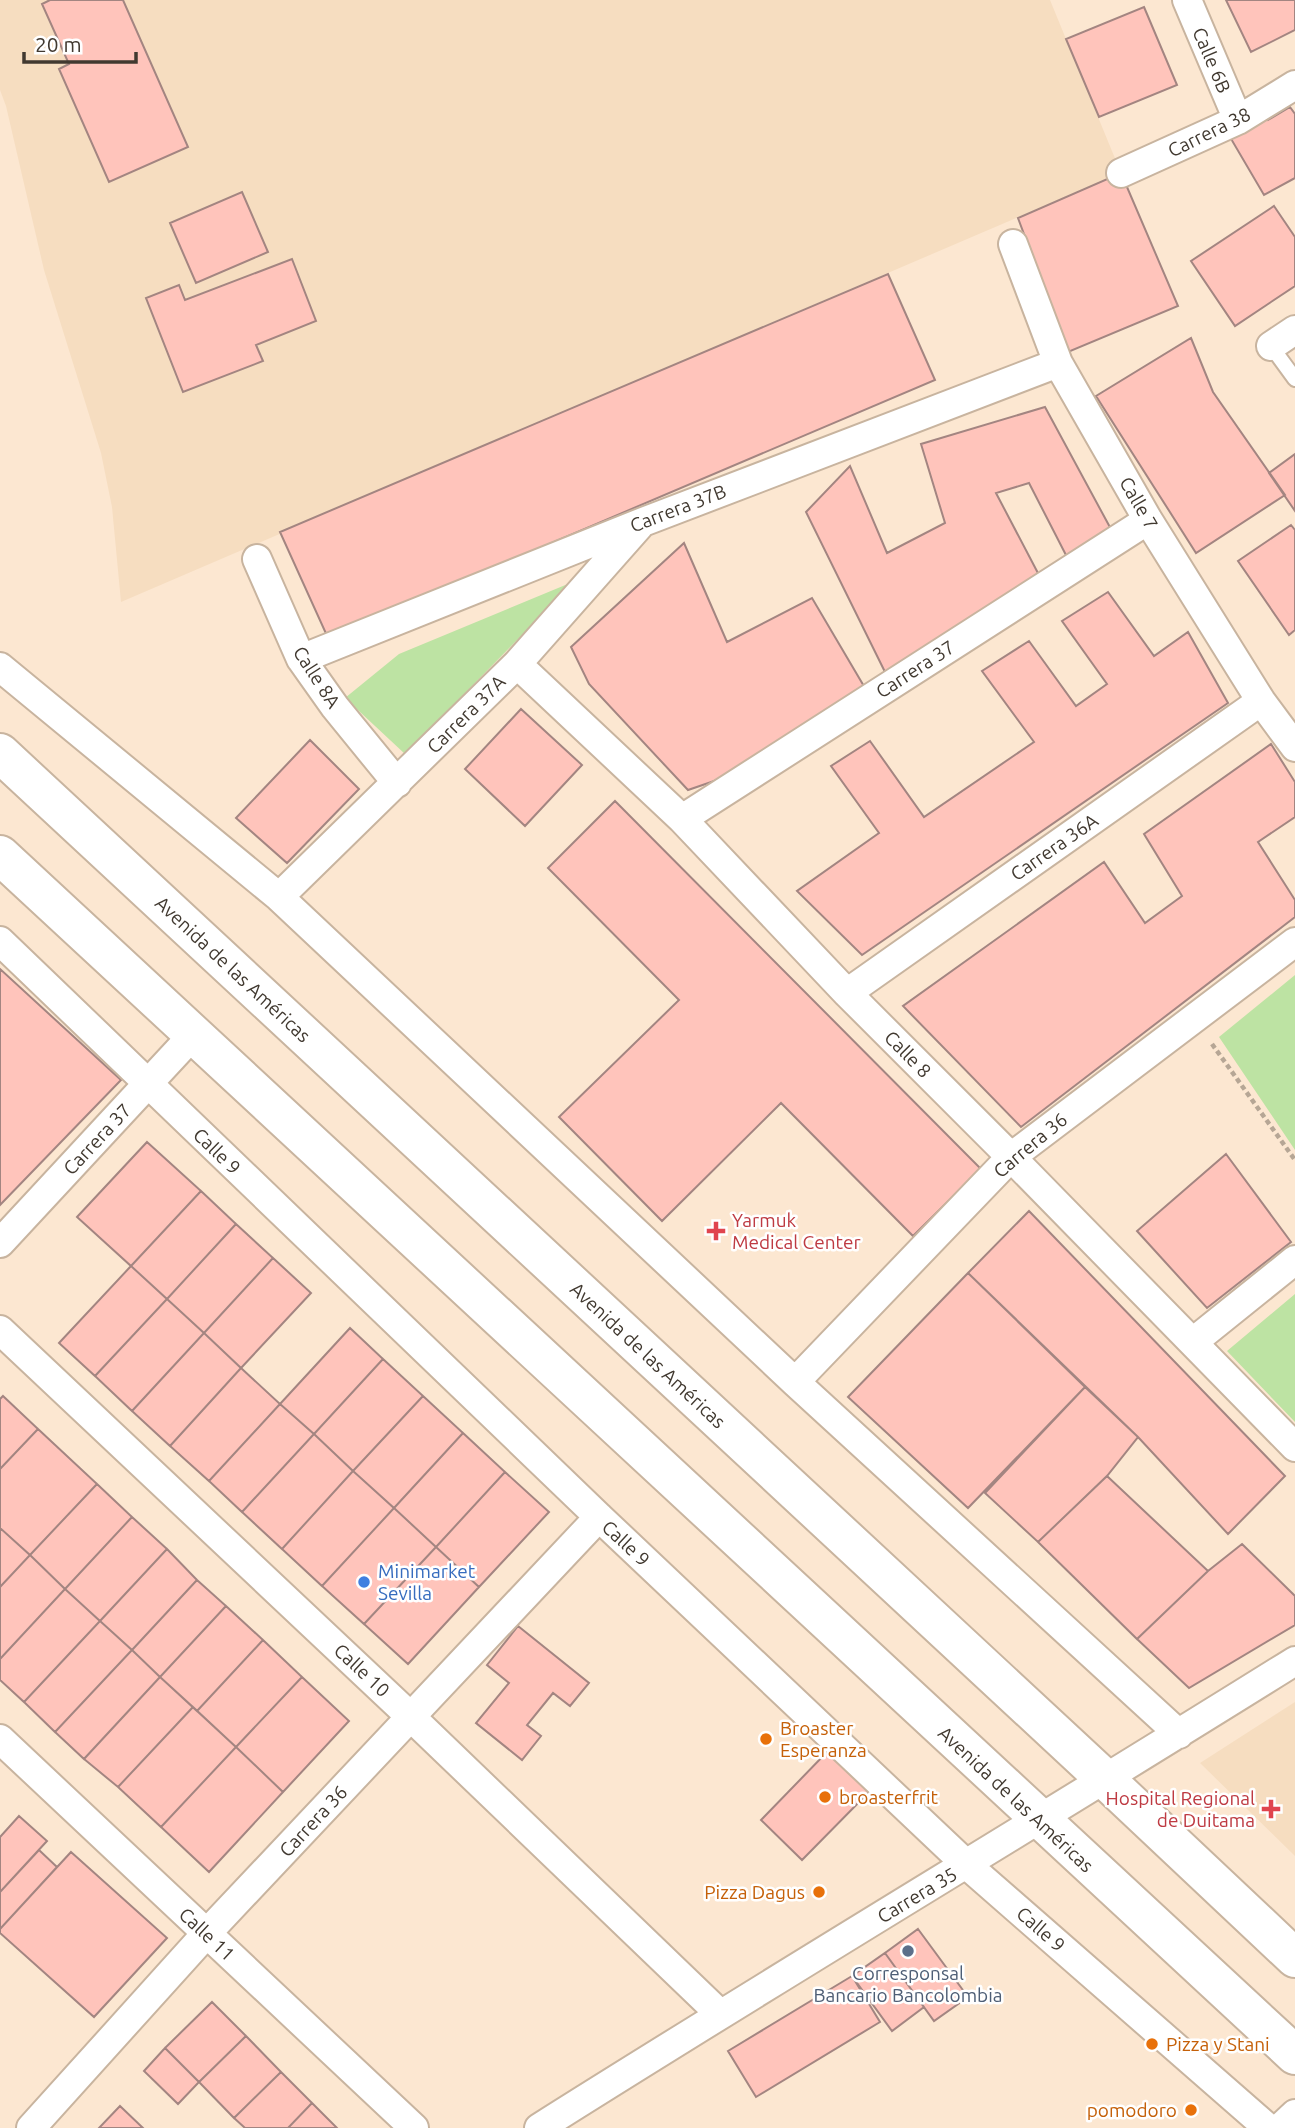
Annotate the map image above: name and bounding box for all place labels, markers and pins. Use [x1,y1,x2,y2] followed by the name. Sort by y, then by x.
[732,1209,861,1253] place label: Yarmuk Medical Center
[706,1221,726,1241] marker: Yarmuk Medical Center
[378,1560,476,1604] place label: Minimarket Sevilla
[356,1574,372,1590] marker: Minimarket Sevilla
[780,1717,867,1761] place label: Broaster Esperanza
[758,1731,774,1747] marker: Broaster Esperanza
[839,1786,939,1808] place label: broasterfrit
[1106,1787,1255,1831] place label: Hospital Regional de Duitama
[817,1789,833,1805] marker: broasterfrit
[1261,1799,1281,1819] marker: Hospital Regional de Duitama
[704,1881,805,1903] place label: Pizza Dagus
[811,1884,827,1900] marker: Pizza Dagus
[900,1943,916,1959] marker: Corresponsal Bancario Bancolombia
[813,1962,1003,2006] place label: Corresponsal Bancario Bancolombia
[1166,2033,1270,2055] place label: Pizza y Stani
[1144,2036,1160,2052] marker: Pizza y Stani
[1087,2099,1177,2121] place label: pomodoro
[1183,2102,1199,2118] marker: pomodoro

